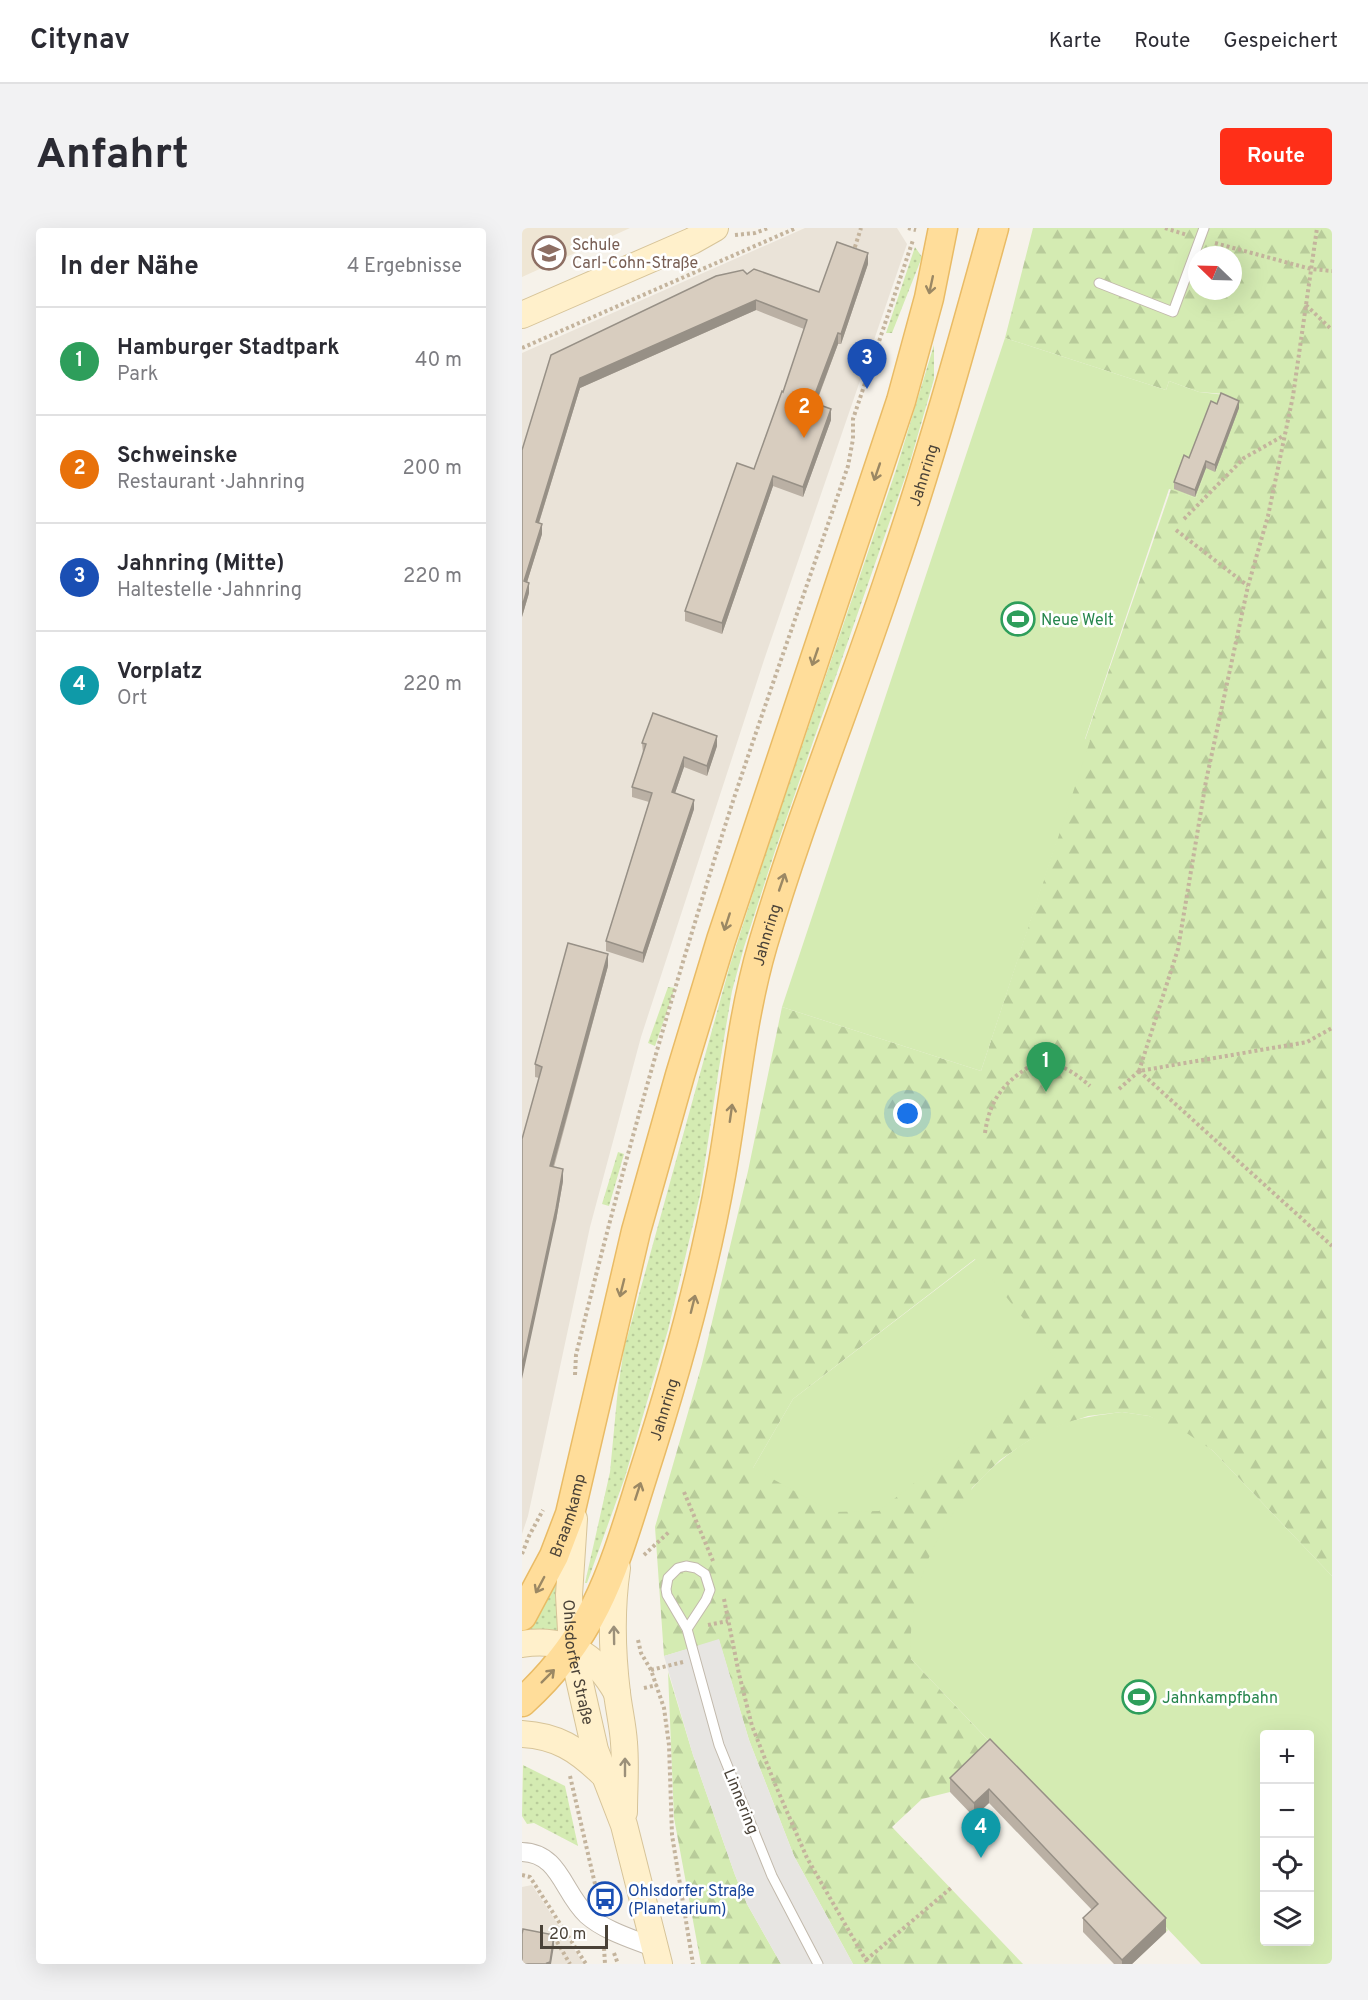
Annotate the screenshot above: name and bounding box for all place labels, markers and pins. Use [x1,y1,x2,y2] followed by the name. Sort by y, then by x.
[531,235,567,271] school or university icon: Schule Carl-Cohn-Straße
[572,236,698,274] place label: Schule Carl-Cohn-Straße
[848,340,886,389] pin: 3
[784,388,824,438] pin: 2
[1000,601,1036,637] sports icon: Neue Welt
[1041,611,1114,631] place label: Neue Welt
[1026,1042,1066,1092] pin: 1
[1121,1679,1157,1715] sports icon: Jahnkampfbahn
[1162,1689,1278,1709] place label: Jahnkampfbahn
[962,1808,1000,1858] pin: 4
[587,1881,623,1917] bus stop icon: Ohlsdorfer Straße (Planetarium)
[628,1882,755,1920] place label: Ohlsdorfer Straße (Planetarium)

